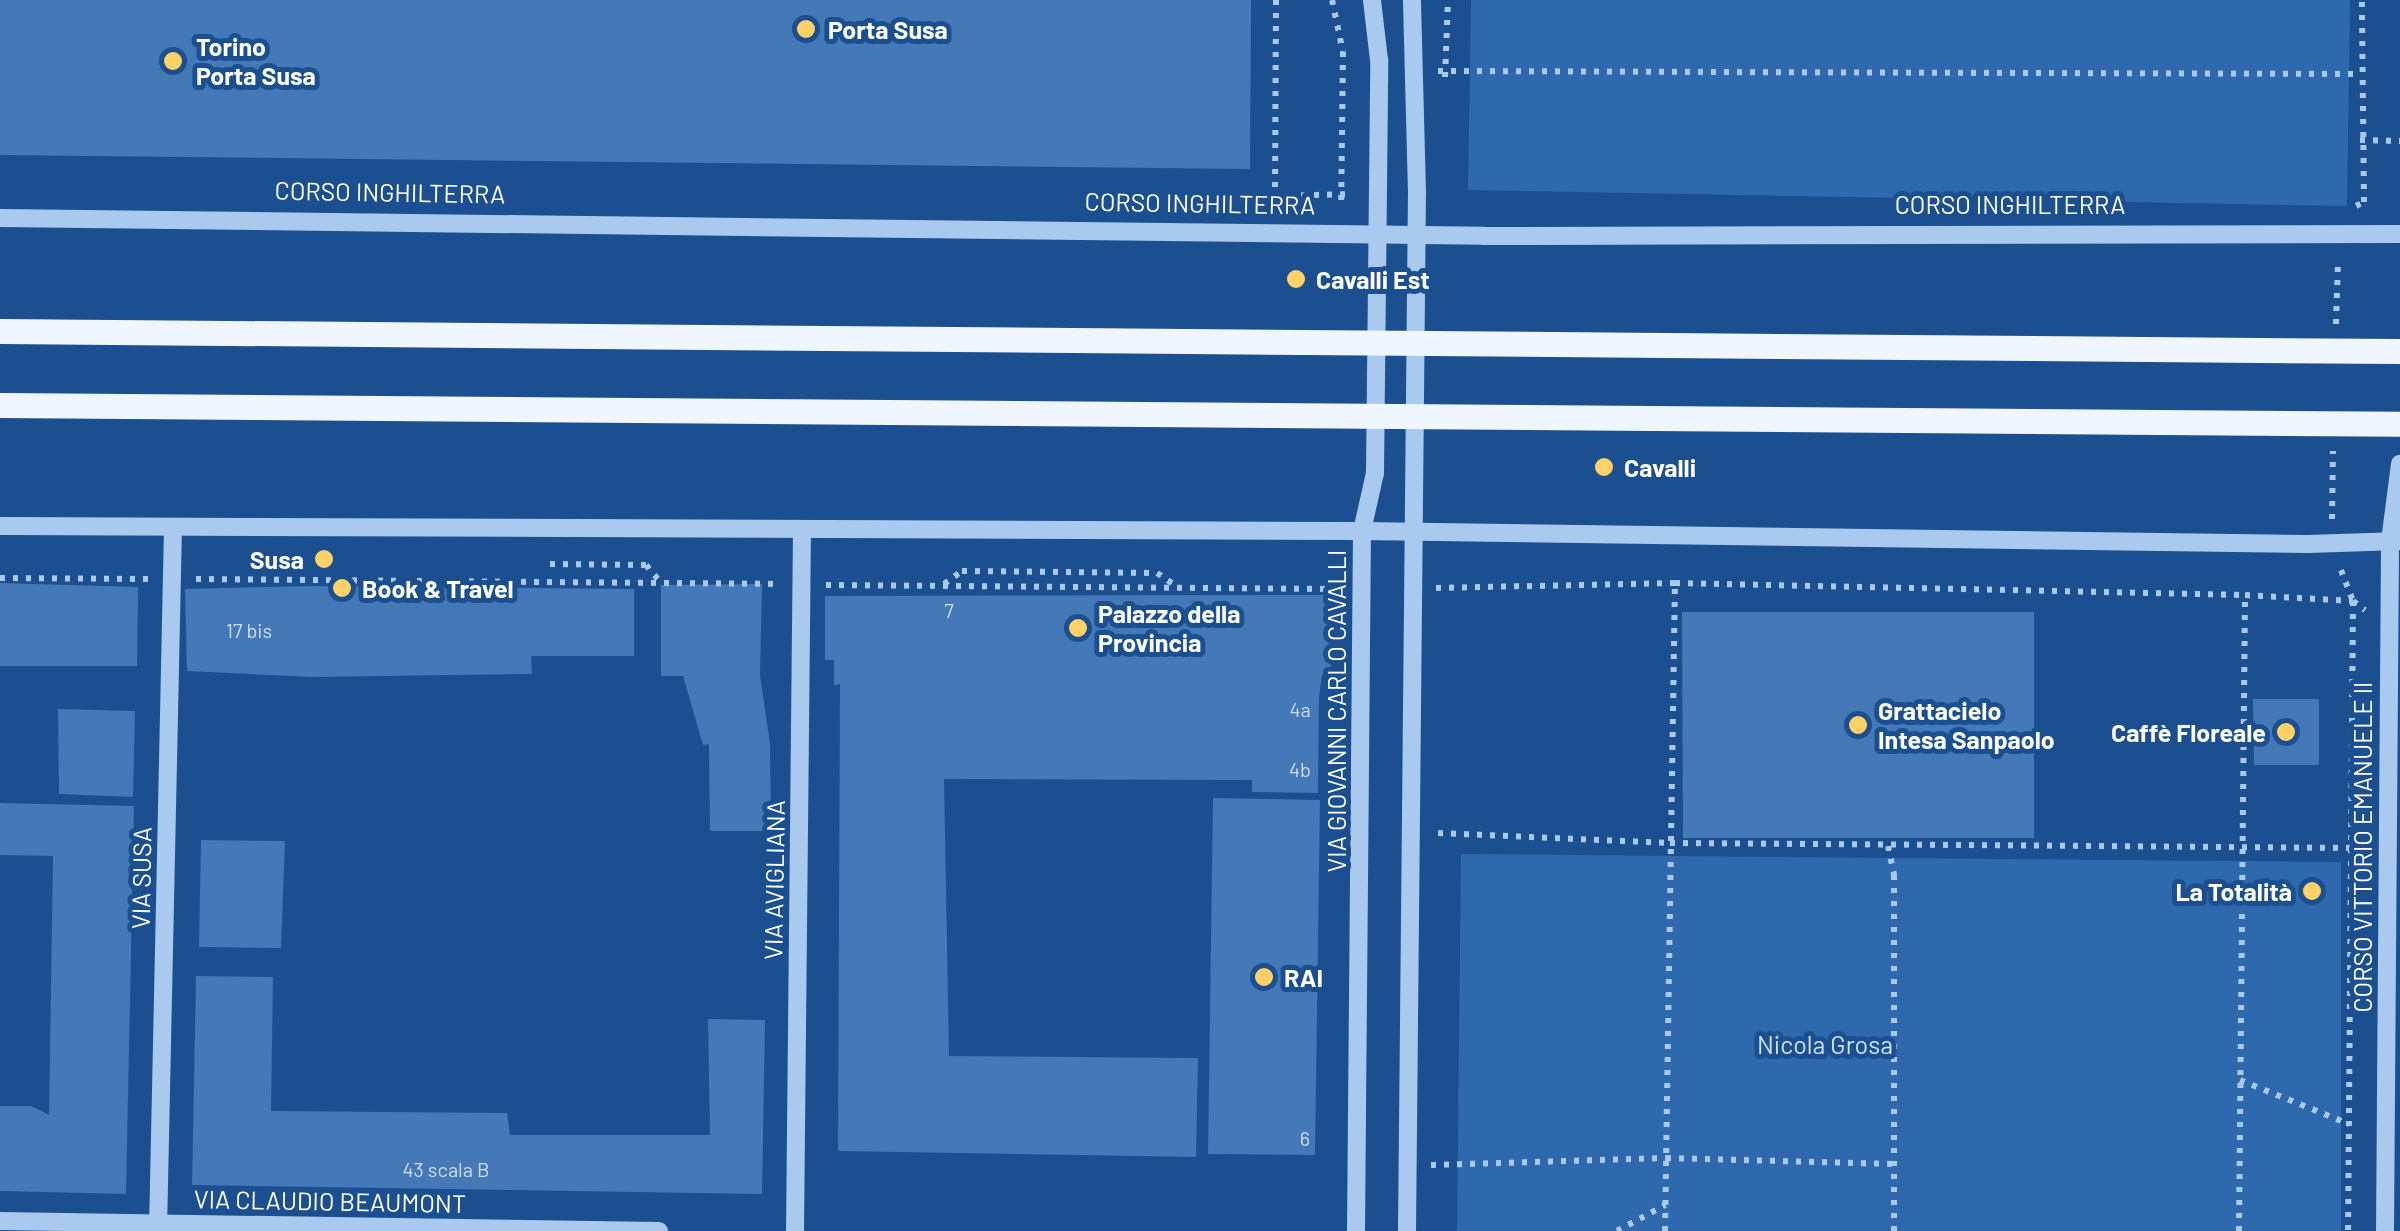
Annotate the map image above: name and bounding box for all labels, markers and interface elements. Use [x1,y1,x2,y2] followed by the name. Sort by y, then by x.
[828,14,948,44] place label: Porta Susa
[793,16,819,42] marker: Porta Susa
[196,32,316,91] place label: Torino Porta Susa
[160,48,186,74] marker: Torino Porta Susa
[274,175,506,209] street label: CORSO INGHILTERRA
[1084,186,1316,220] street label: CORSO INGHILTERRA
[1895,189,2125,219] street label: CORSO INGHILTERRA
[1316,264,1430,294] place label: Cavalli Est
[1285,268,1307,290] marker: Cavalli Est
[1624,452,1696,482] place label: Cavalli
[1593,456,1615,478] marker: Cavalli
[250,544,304,574] place label: Susa
[313,548,335,570] marker: Susa
[1321,550,1351,872] street label: VIA GIOVANNI CARLO CAVALLI
[362,573,514,603] place label: Book & Travel
[331,577,353,599] marker: Book & Travel
[944,598,954,622] house number: 7
[1098,599,1240,658] place label: Palazzo della Provincia
[1067,617,1089,639] marker: Palazzo della Provincia
[226,618,272,642] house number: 17 bis
[2347,681,2377,1013] street label: CORSO VITTORIO EMANUELE II
[1878,696,2055,755] place label: Grattacielo Intesa Sanpaolo
[1289,697,1311,721] house number: 4a
[1847,714,1869,736] marker: Grattacielo Intesa Sanpaolo
[2111,717,2266,747] place label: Caffè Floreale
[2275,721,2297,743] marker: Caffè Floreale
[1289,757,1311,781] house number: 4b
[758,800,790,960] street label: VIA AVIGLIANA
[125,827,157,929] street label: VIA SUSA
[2176,876,2292,906] place label: La Totalità
[2301,880,2323,902] marker: La Totalità
[1284,962,1323,992] place label: RAI
[1253,966,1275,988] marker: RAI
[1757,1029,1893,1059] park label: Nicola Grosa
[1300,1126,1310,1150] house number: 6
[403,1157,489,1181] house number: 43 scala B
[194,1184,466,1218] street label: VIA CLAUDIO BEAUMONT

